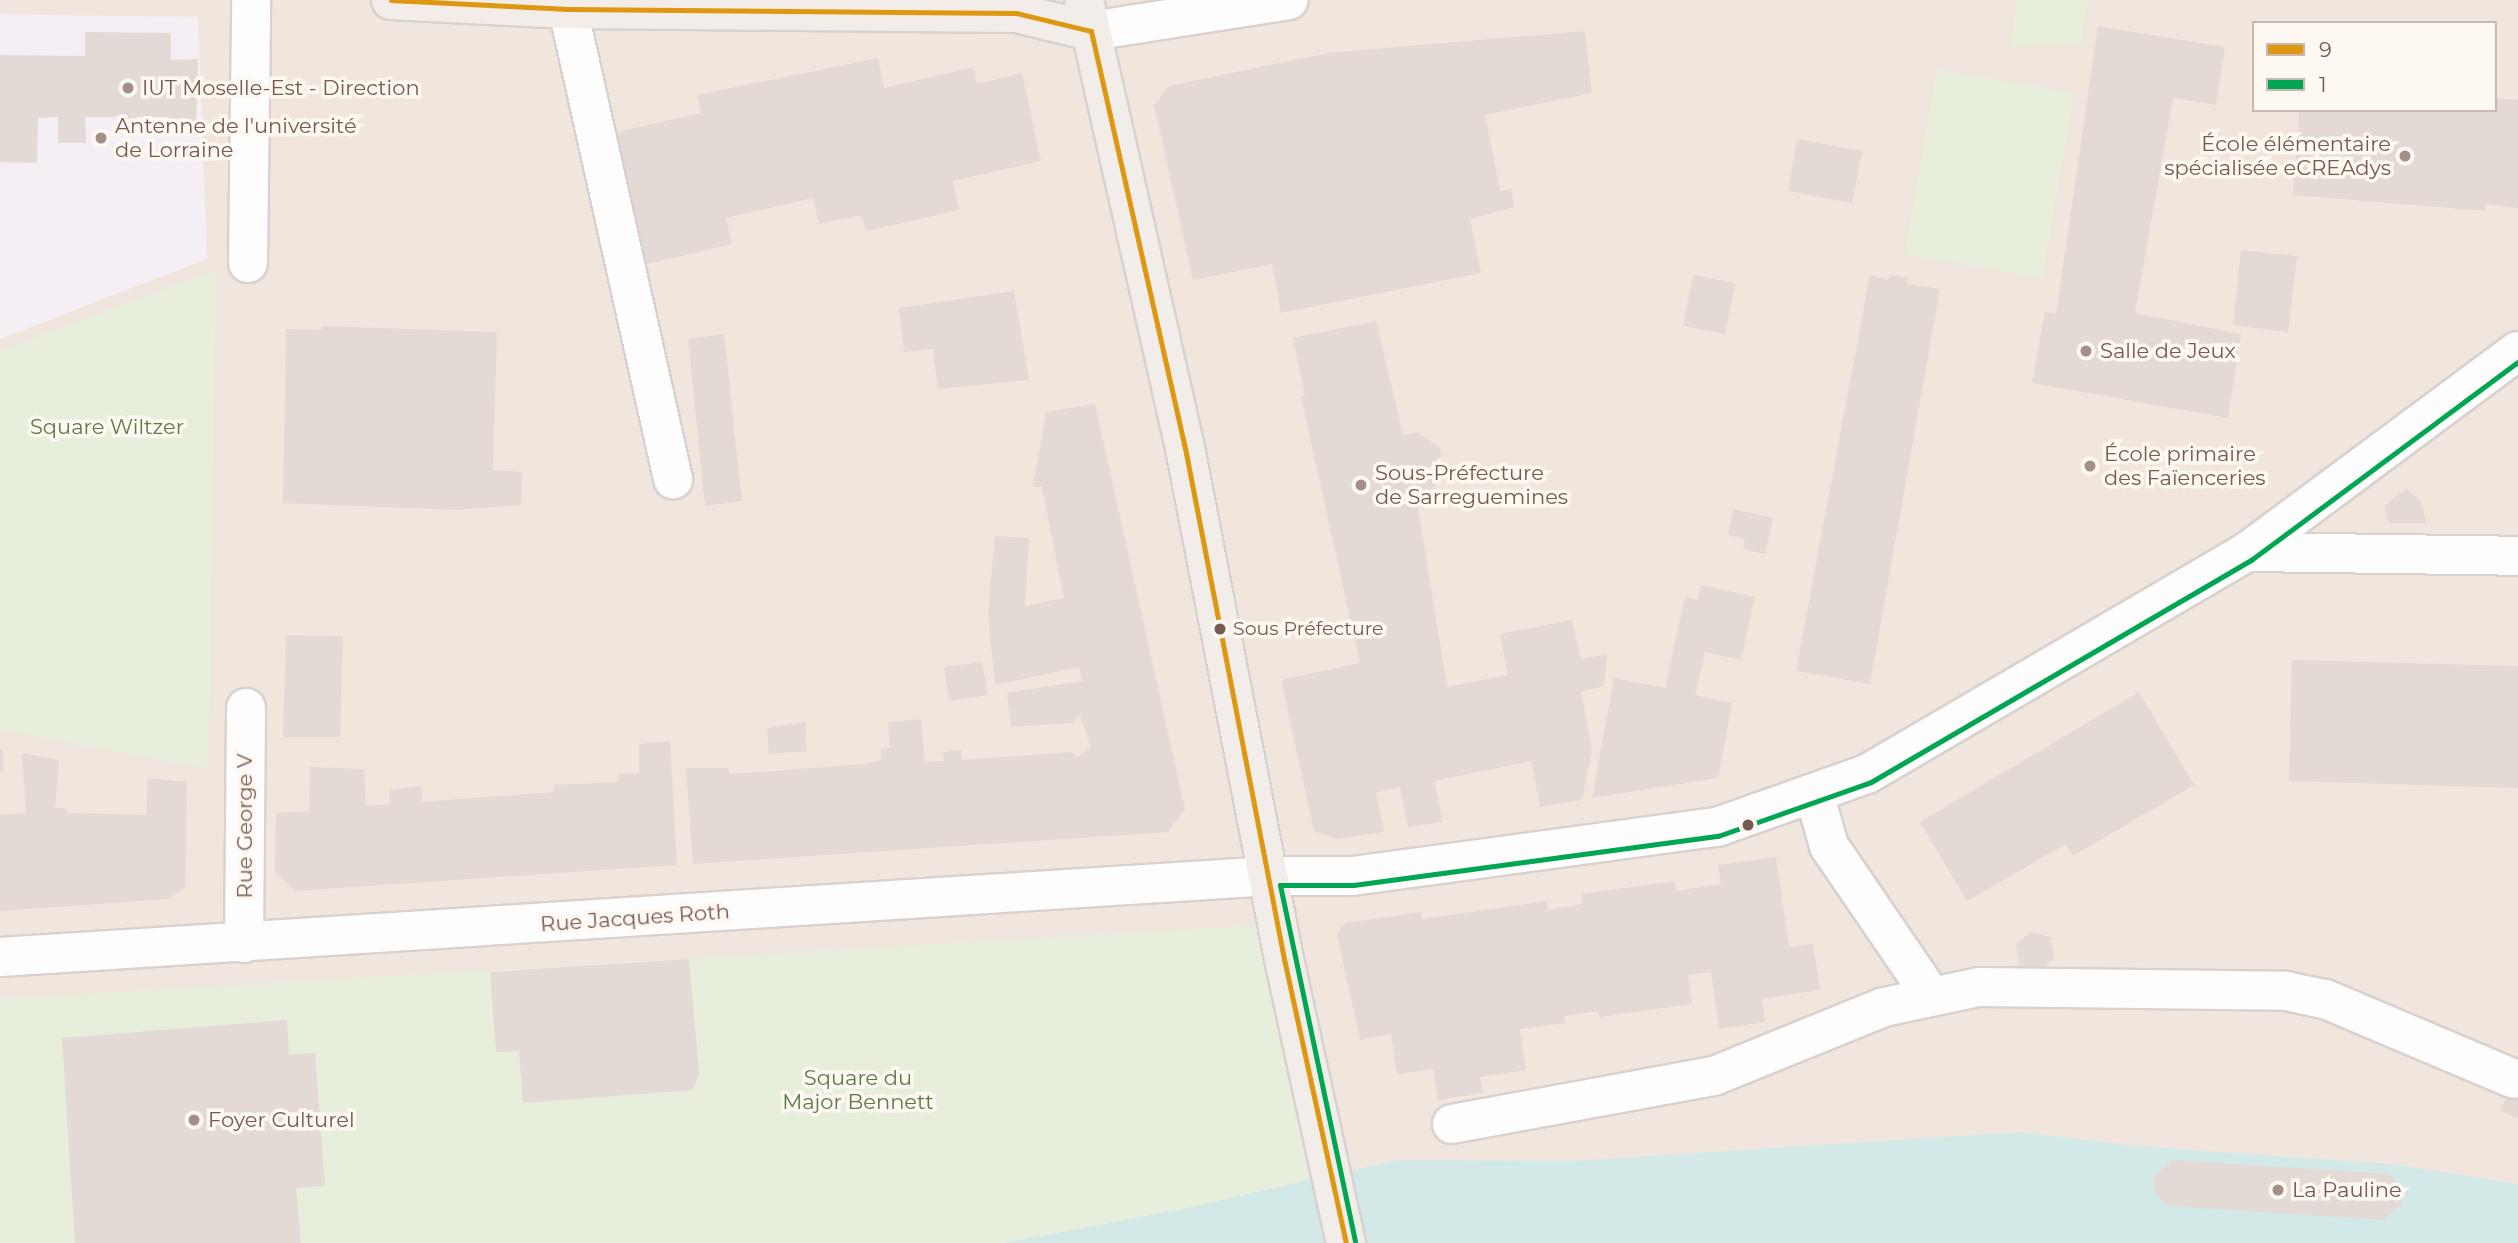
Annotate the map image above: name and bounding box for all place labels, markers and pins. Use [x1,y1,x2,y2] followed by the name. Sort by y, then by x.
[142,75,420,101] place label: IUT Moselle-Est - Direction
[120,80,136,96] marker: IUT Moselle-Est - Direction
[115,113,357,163] place label: Antenne de l'université de Lorraine
[93,130,109,146] marker: Antenne de l'université de Lorraine
[2164,131,2391,181] place label: École élémentaire spécialisée eCREAdys
[2397,148,2413,164] marker: École élémentaire spécialisée eCREAdys
[2100,338,2236,364] place label: Salle de Jeux
[2078,343,2094,359] marker: Salle de Jeux
[2104,441,2266,491] place label: École primaire des Faïenceries
[2082,458,2098,474] marker: École primaire des Faïenceries
[1375,460,1568,510] place label: Sous-Préfecture de Sarreguemines
[1353,477,1369,493] marker: Sous-Préfecture de Sarreguemines
[1233,618,1384,640] place label: Sous Préfecture
[1213,622,1227,636] marker: Sous Préfecture
[1741,818,1755,832] unlabelled marker
[208,1107,355,1133] place label: Foyer Culturel
[186,1112,202,1128] marker: Foyer Culturel
[2292,1177,2402,1203] place label: La Pauline
[2270,1182,2286,1198] marker: La Pauline

